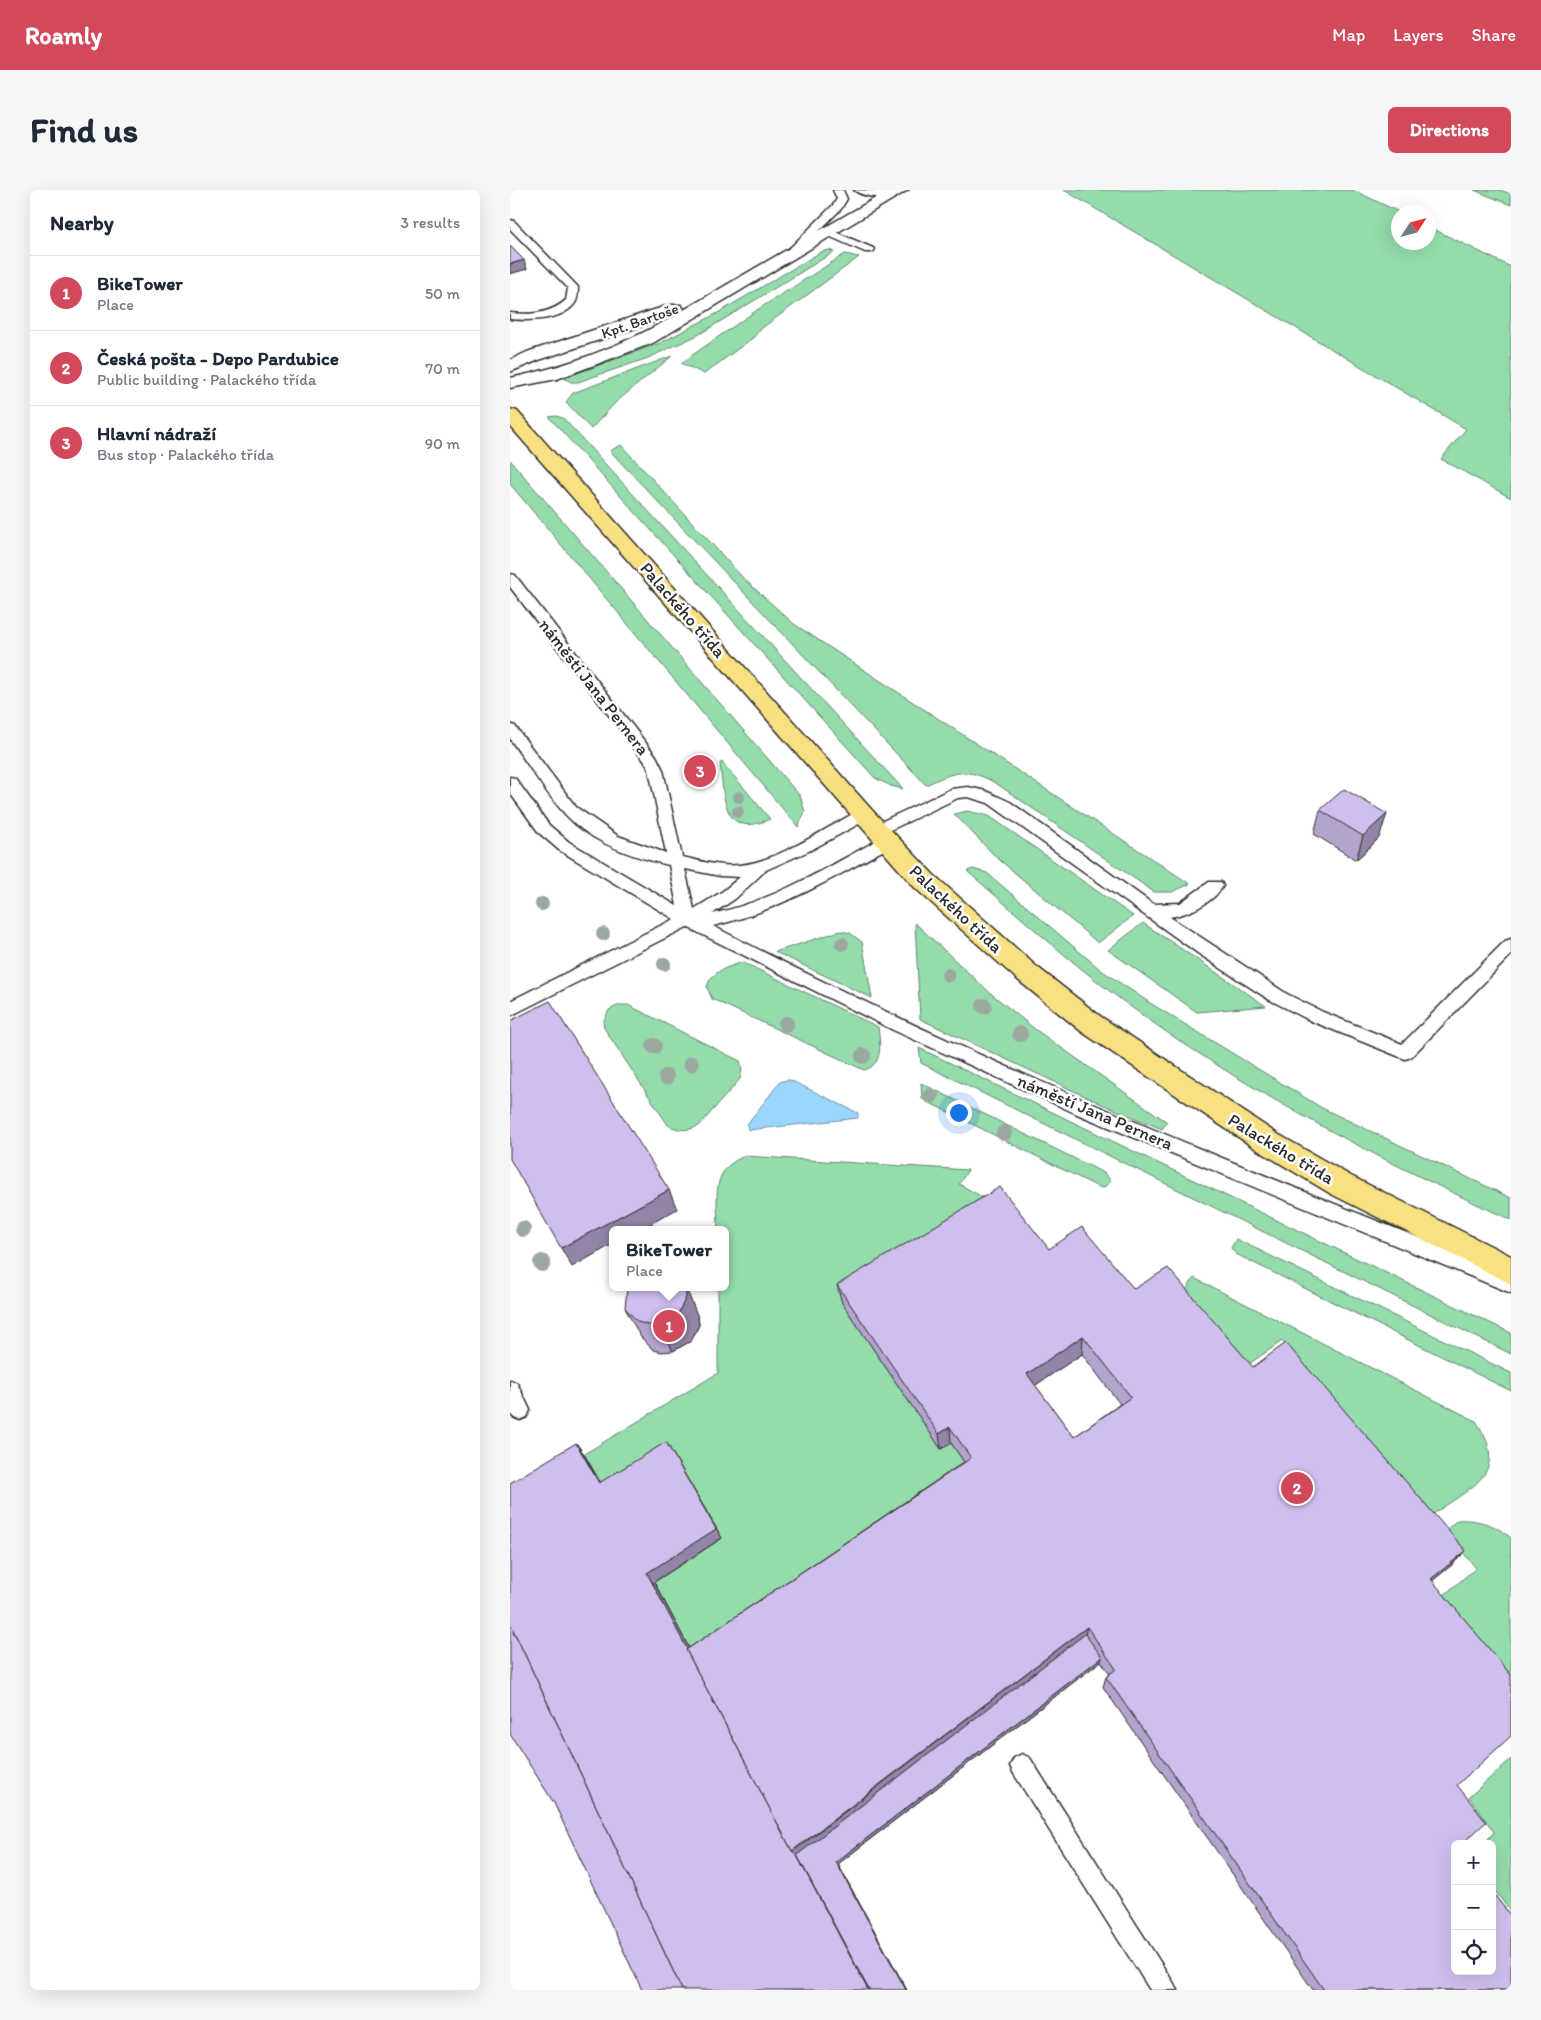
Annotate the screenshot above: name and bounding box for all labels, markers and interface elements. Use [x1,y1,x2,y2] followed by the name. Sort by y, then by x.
[25,21,102,50] text: Roamly
[1332,24,1365,46] text: Map
[1393,24,1443,46] text: Layers
[1471,24,1516,46] text: Share
[1388,107,1511,153] button: Directions
[30,109,138,151] text: Find us
[1391,205,1436,250] north arrow
[50,210,114,235] text: Nearby
[400,213,460,232] text: 3 results
[97,272,183,295] text: BikeTower
[62,284,70,303] text: 1
[425,284,460,303] text: 50 m
[97,295,134,314] text: Place
[599,299,681,343] street label: Kpt. Bartoše
[97,347,339,370] text: Česká pošta - Depo Pardubice
[62,359,70,378] text: 2
[425,359,460,378] text: 70 m
[97,370,316,389] text: Public building · Palackého třída
[97,422,216,445] text: Hlavní nádraží
[62,434,70,453] text: 3
[425,434,460,453] text: 90 m
[97,445,274,464] text: Bus stop · Palackého třída
[635,558,731,663] street label: Palackého třída
[534,614,654,760] street label: náměstí Jana Pernera
[684,752,716,790] pin: 3
[905,860,1008,958] street label: Palackého třída
[1014,1069,1176,1155] street label: náměstí Jana Pernera
[946,1100,972,1126] your location
[1224,1109,1338,1190] street label: Palackého třída
[609,1226,729,1291] popup
[626,1238,712,1261] text: BikeTower
[626,1261,663,1280] text: Place
[653,1307,685,1345] pin: 1
[1281,1469,1313,1507] pin: 2
[1451,1840,1496,1975] map controls
[1451,1840,1496,1885] button: +
[1451,1885,1496,1930] button: −
[1451,1930,1496,1975] button: locate

